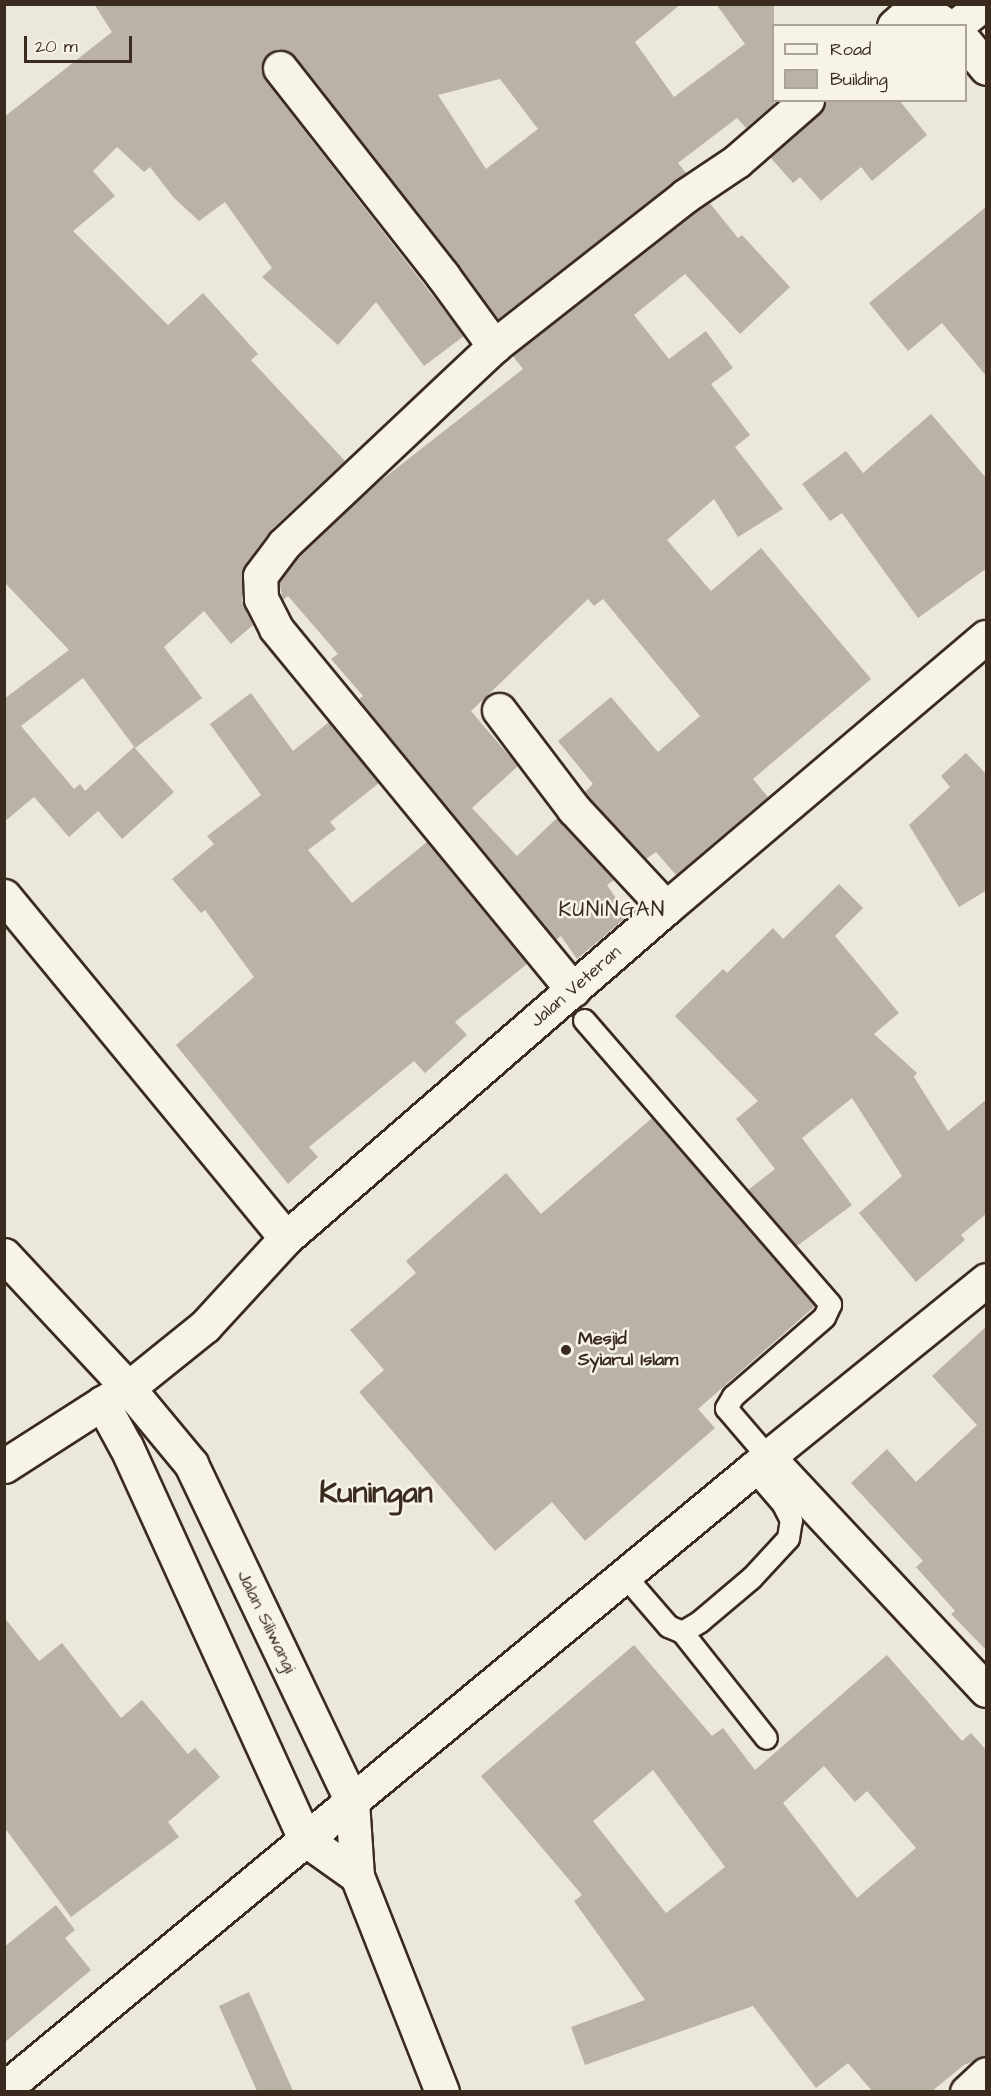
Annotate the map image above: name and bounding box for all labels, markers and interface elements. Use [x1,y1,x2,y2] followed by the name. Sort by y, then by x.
[27,24,135,62] scale bar
[772,24,967,102] legend
[35,34,78,59] text: 20 m
[830,37,871,62] text: Road
[830,67,888,92] text: Building
[558,897,666,923] district label: KUNINGAN
[526,942,626,1032] street label: Jalan Veteran
[578,1329,678,1372] place label: Mesjid Syiarul Islam
[559,1343,573,1357] marker: Mesjid Syiarul Islam
[319,1475,433,1511] district label: Kuningan
[232,1567,300,1677] street label: Jalan Siliwangi

